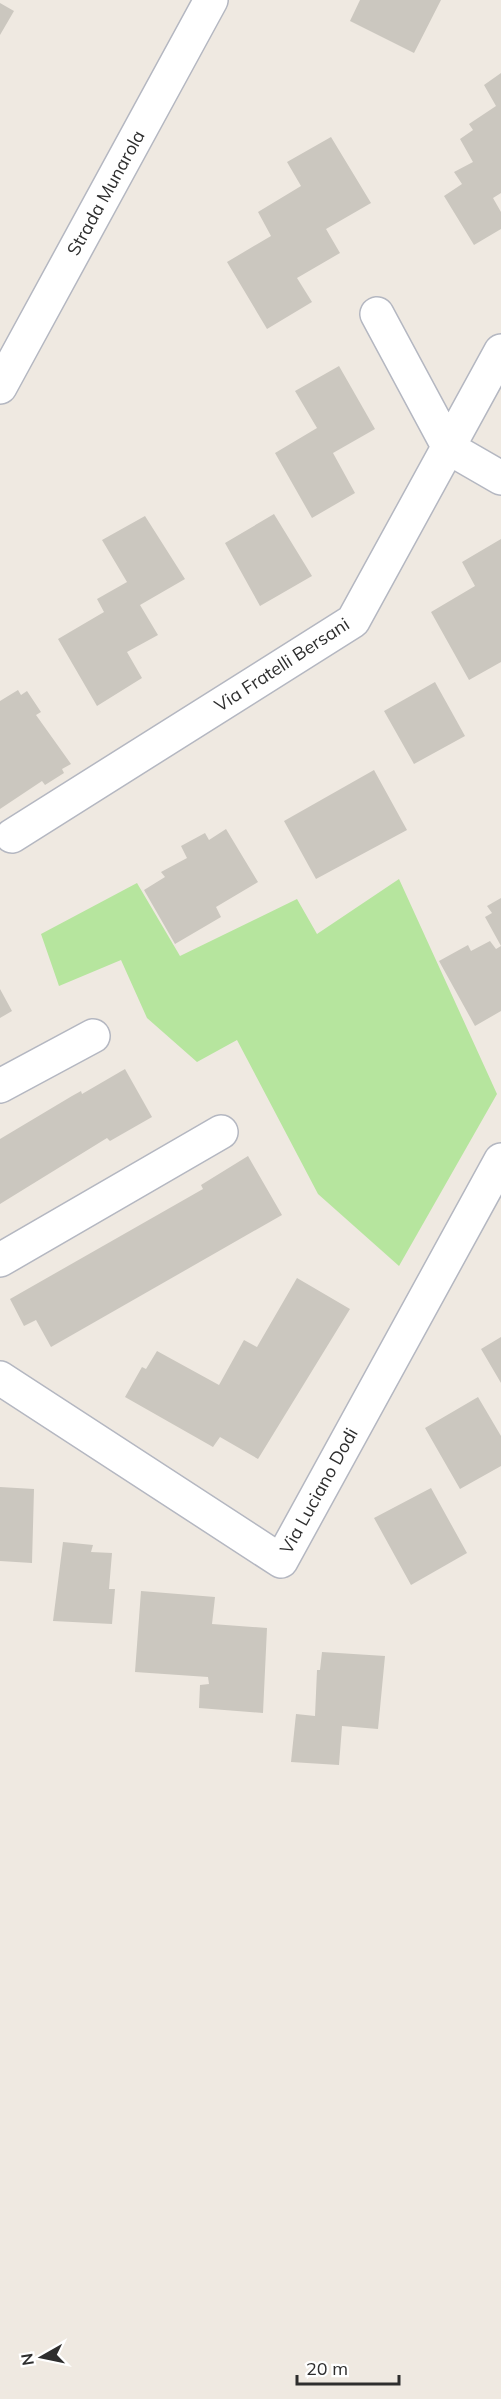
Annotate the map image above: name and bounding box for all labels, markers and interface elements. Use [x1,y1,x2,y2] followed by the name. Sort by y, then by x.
[62,126,150,260] street label: Strada Munarola
[210,612,353,717] street label: Via Fratelli Bersani
[274,1424,363,1558] street label: Via Luciano Dodi
[12,2327,72,2387] north arrow
[297,2348,399,2386] scale bar
[16,2352,38,2367] text: N
[306,2357,348,2380] text: 20 m

